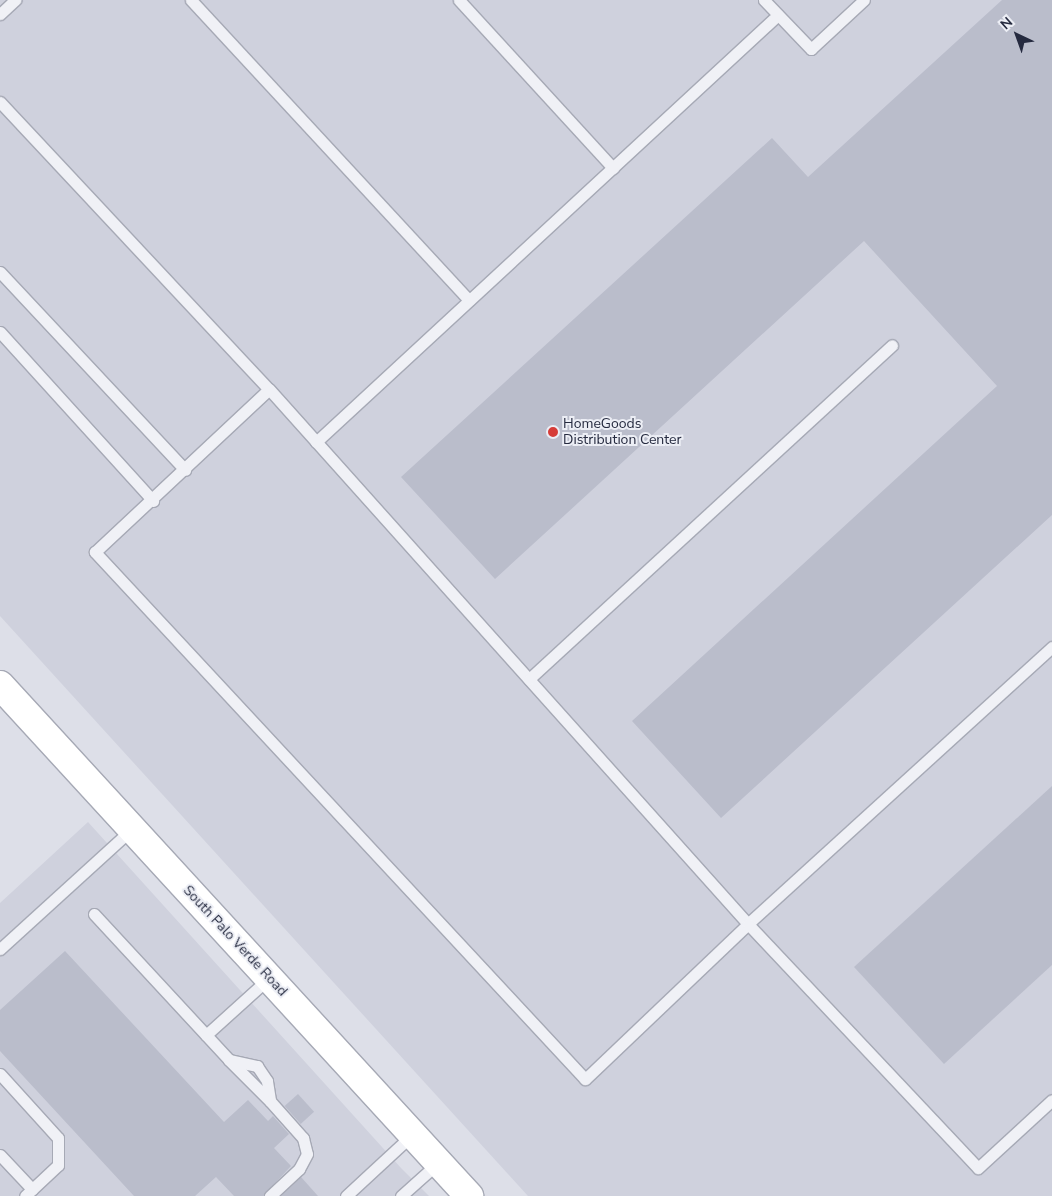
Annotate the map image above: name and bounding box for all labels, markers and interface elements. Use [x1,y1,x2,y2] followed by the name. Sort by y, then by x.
[992,10,1042,60] north arrow
[996,13,1017,34] text: N
[563,416,682,448] place label: HomeGoods Distribution Center
[547,426,559,438] marker: HomeGoods Distribution Center
[179,882,291,1000] street label: South Palo Verde Road

